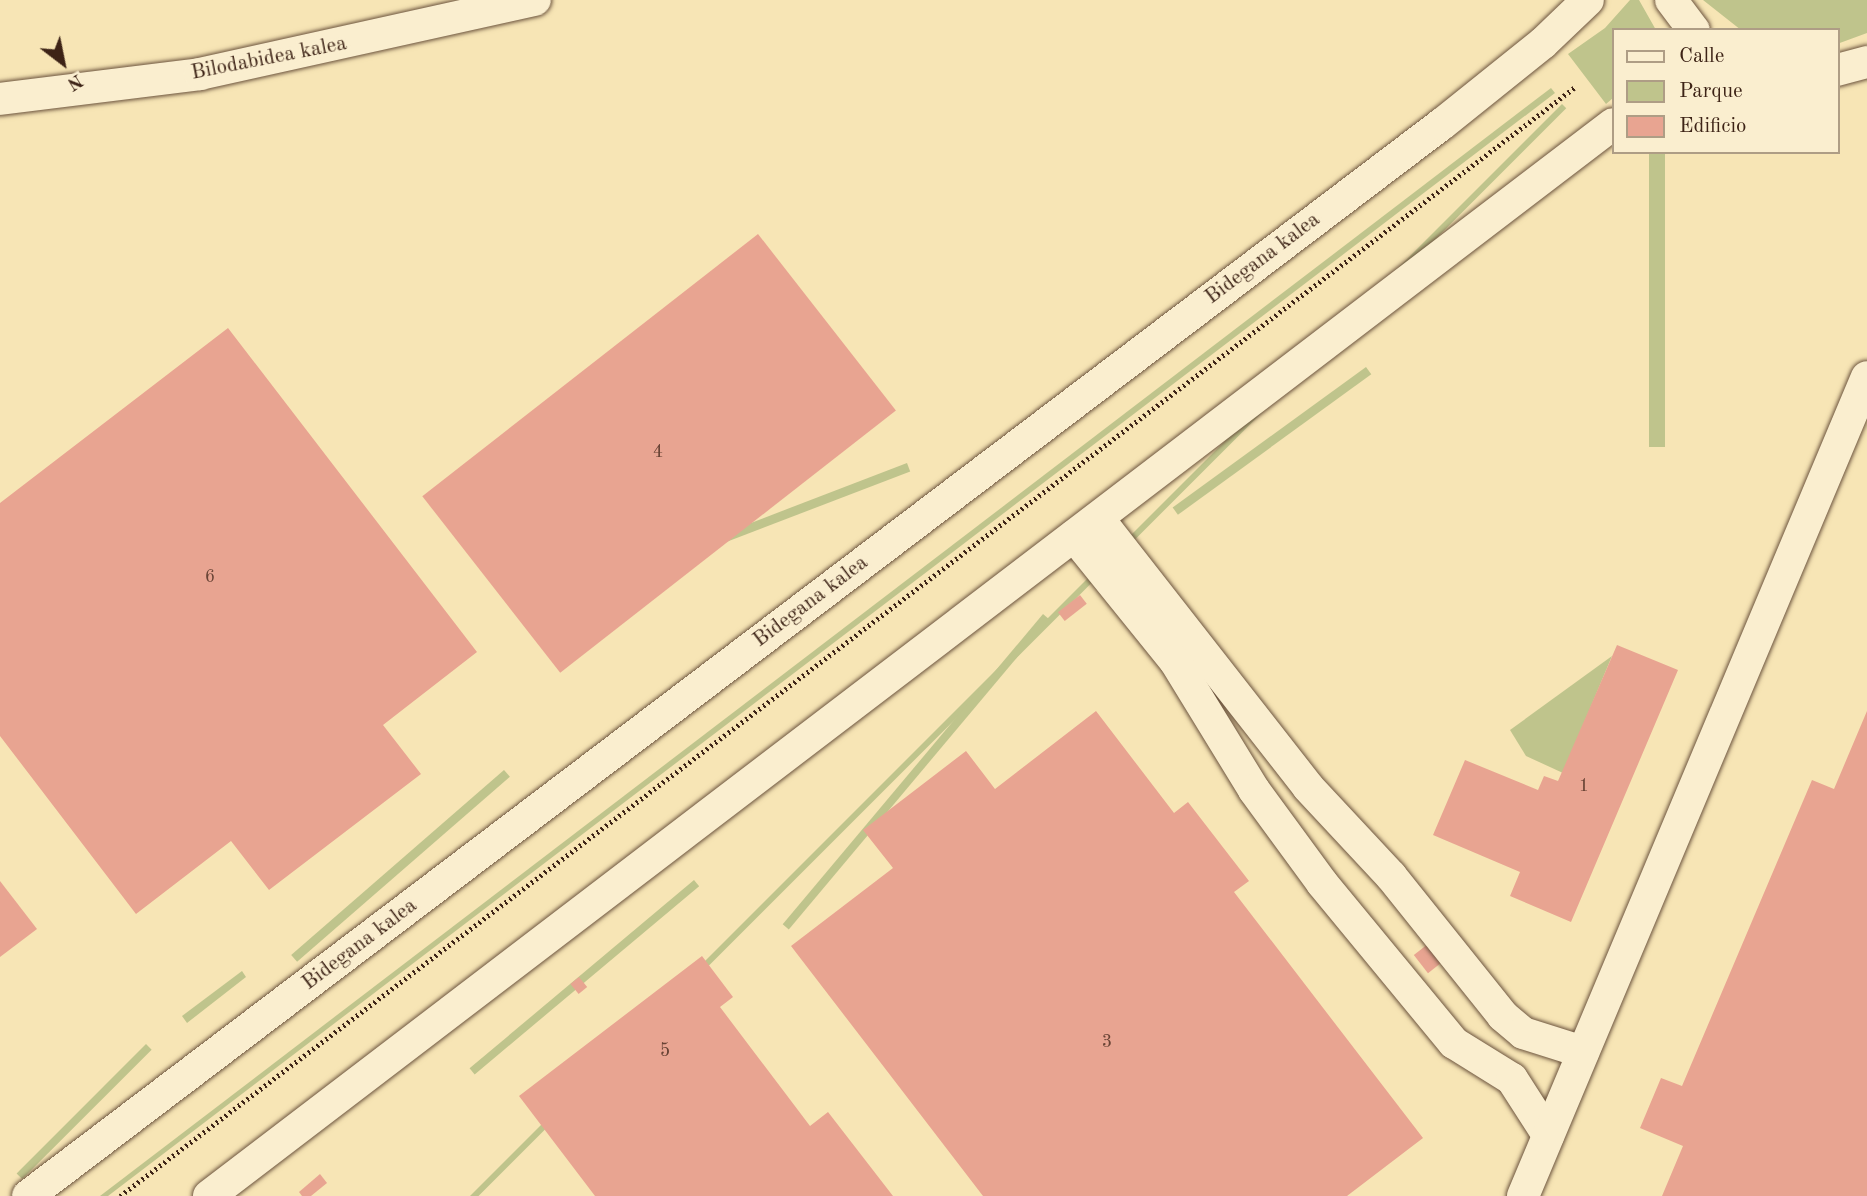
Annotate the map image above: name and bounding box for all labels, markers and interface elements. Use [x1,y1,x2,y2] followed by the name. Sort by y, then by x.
[28,28,98,98] north arrow
[1612,28,1839,154] legend
[189,32,349,86] street label: Bilodabidea kalea
[1679,46,1724,67] text: Calle
[63,69,86,93] text: N
[1679,81,1743,102] text: Parque
[1679,116,1747,137] text: Edificio
[1201,208,1325,310] street label: Bidegana kalea
[653,441,663,463] house number: 4
[749,551,873,653] street label: Bidegana kalea
[205,566,215,588] house number: 6
[1579,775,1589,797] house number: 1
[298,894,422,996] street label: Bidegana kalea
[1102,1031,1112,1053] house number: 3
[660,1040,670,1062] house number: 5

